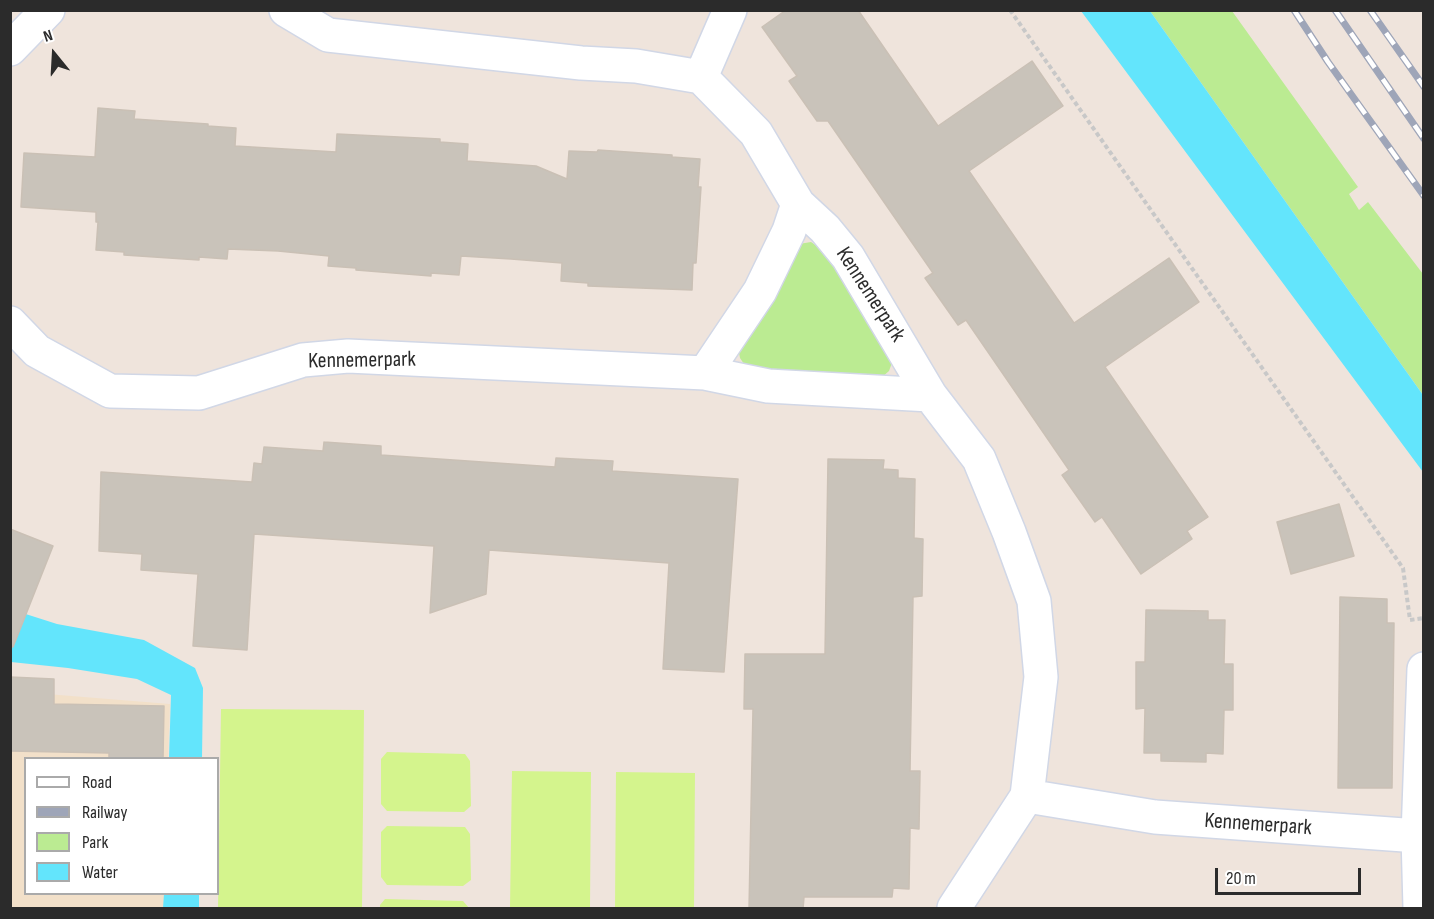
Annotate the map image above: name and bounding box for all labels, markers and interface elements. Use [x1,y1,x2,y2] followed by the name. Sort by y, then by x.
[24,24,84,84] north arrow
[41,26,55,47] text: N
[830,243,910,347] street label: Kennemerpark
[308,347,416,375] street label: Kennemerpark
[24,757,219,895] legend
[82,772,112,793] text: Road
[82,802,127,823] text: Railway
[1203,808,1313,842] street label: Kennemerpark
[82,832,108,853] text: Park
[1218,856,1364,894] scale bar
[82,862,118,883] text: Water
[1226,868,1256,889] text: 20 m

